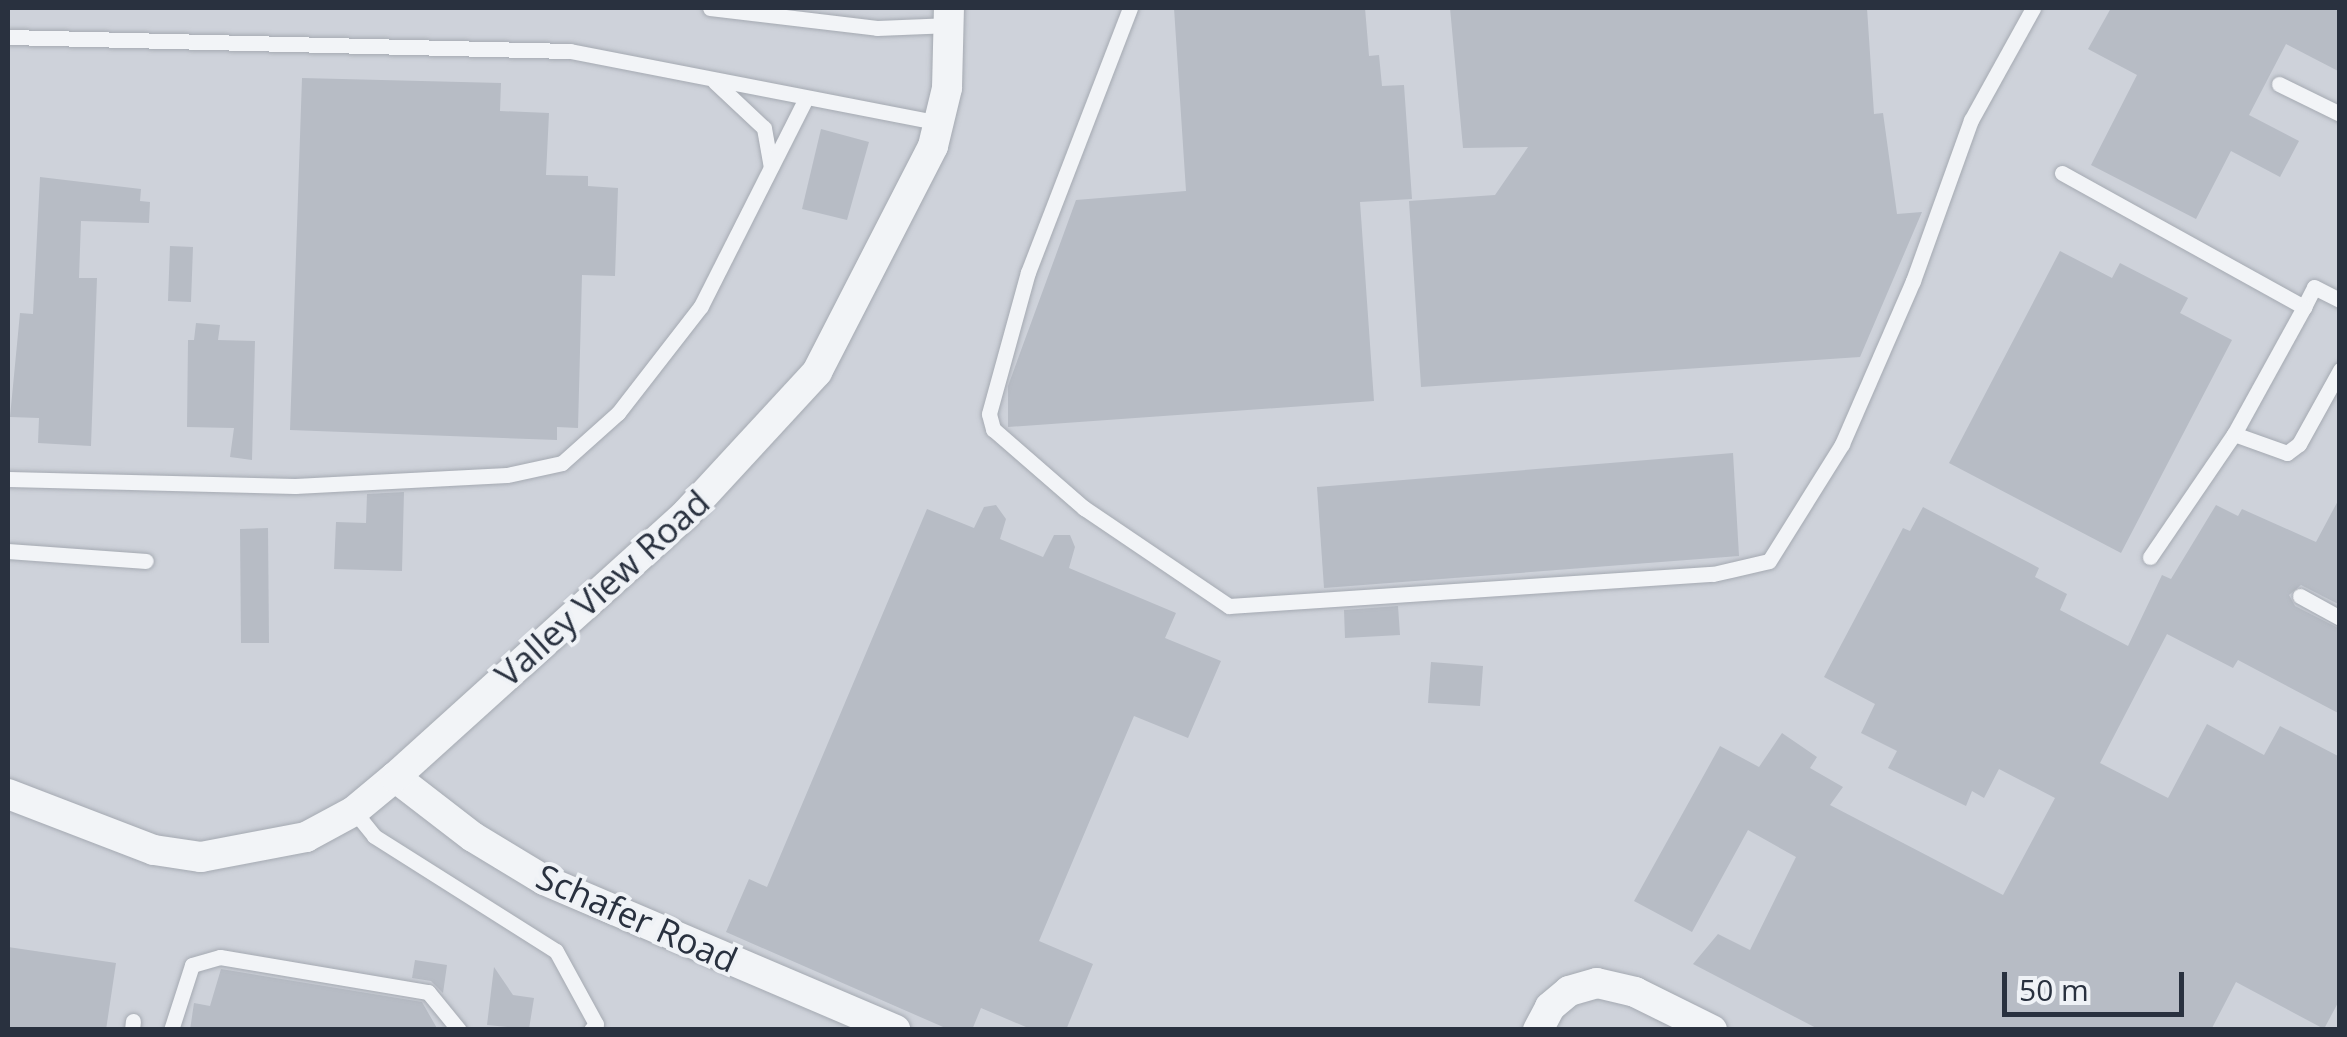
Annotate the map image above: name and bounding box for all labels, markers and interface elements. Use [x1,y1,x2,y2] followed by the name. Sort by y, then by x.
[486,481,718,695] street label: Valley View Road
[530,855,744,981] street label: Schafer Road
[2007,952,2190,1014] scale bar
[2019,969,2089,1010] text: 50 m

